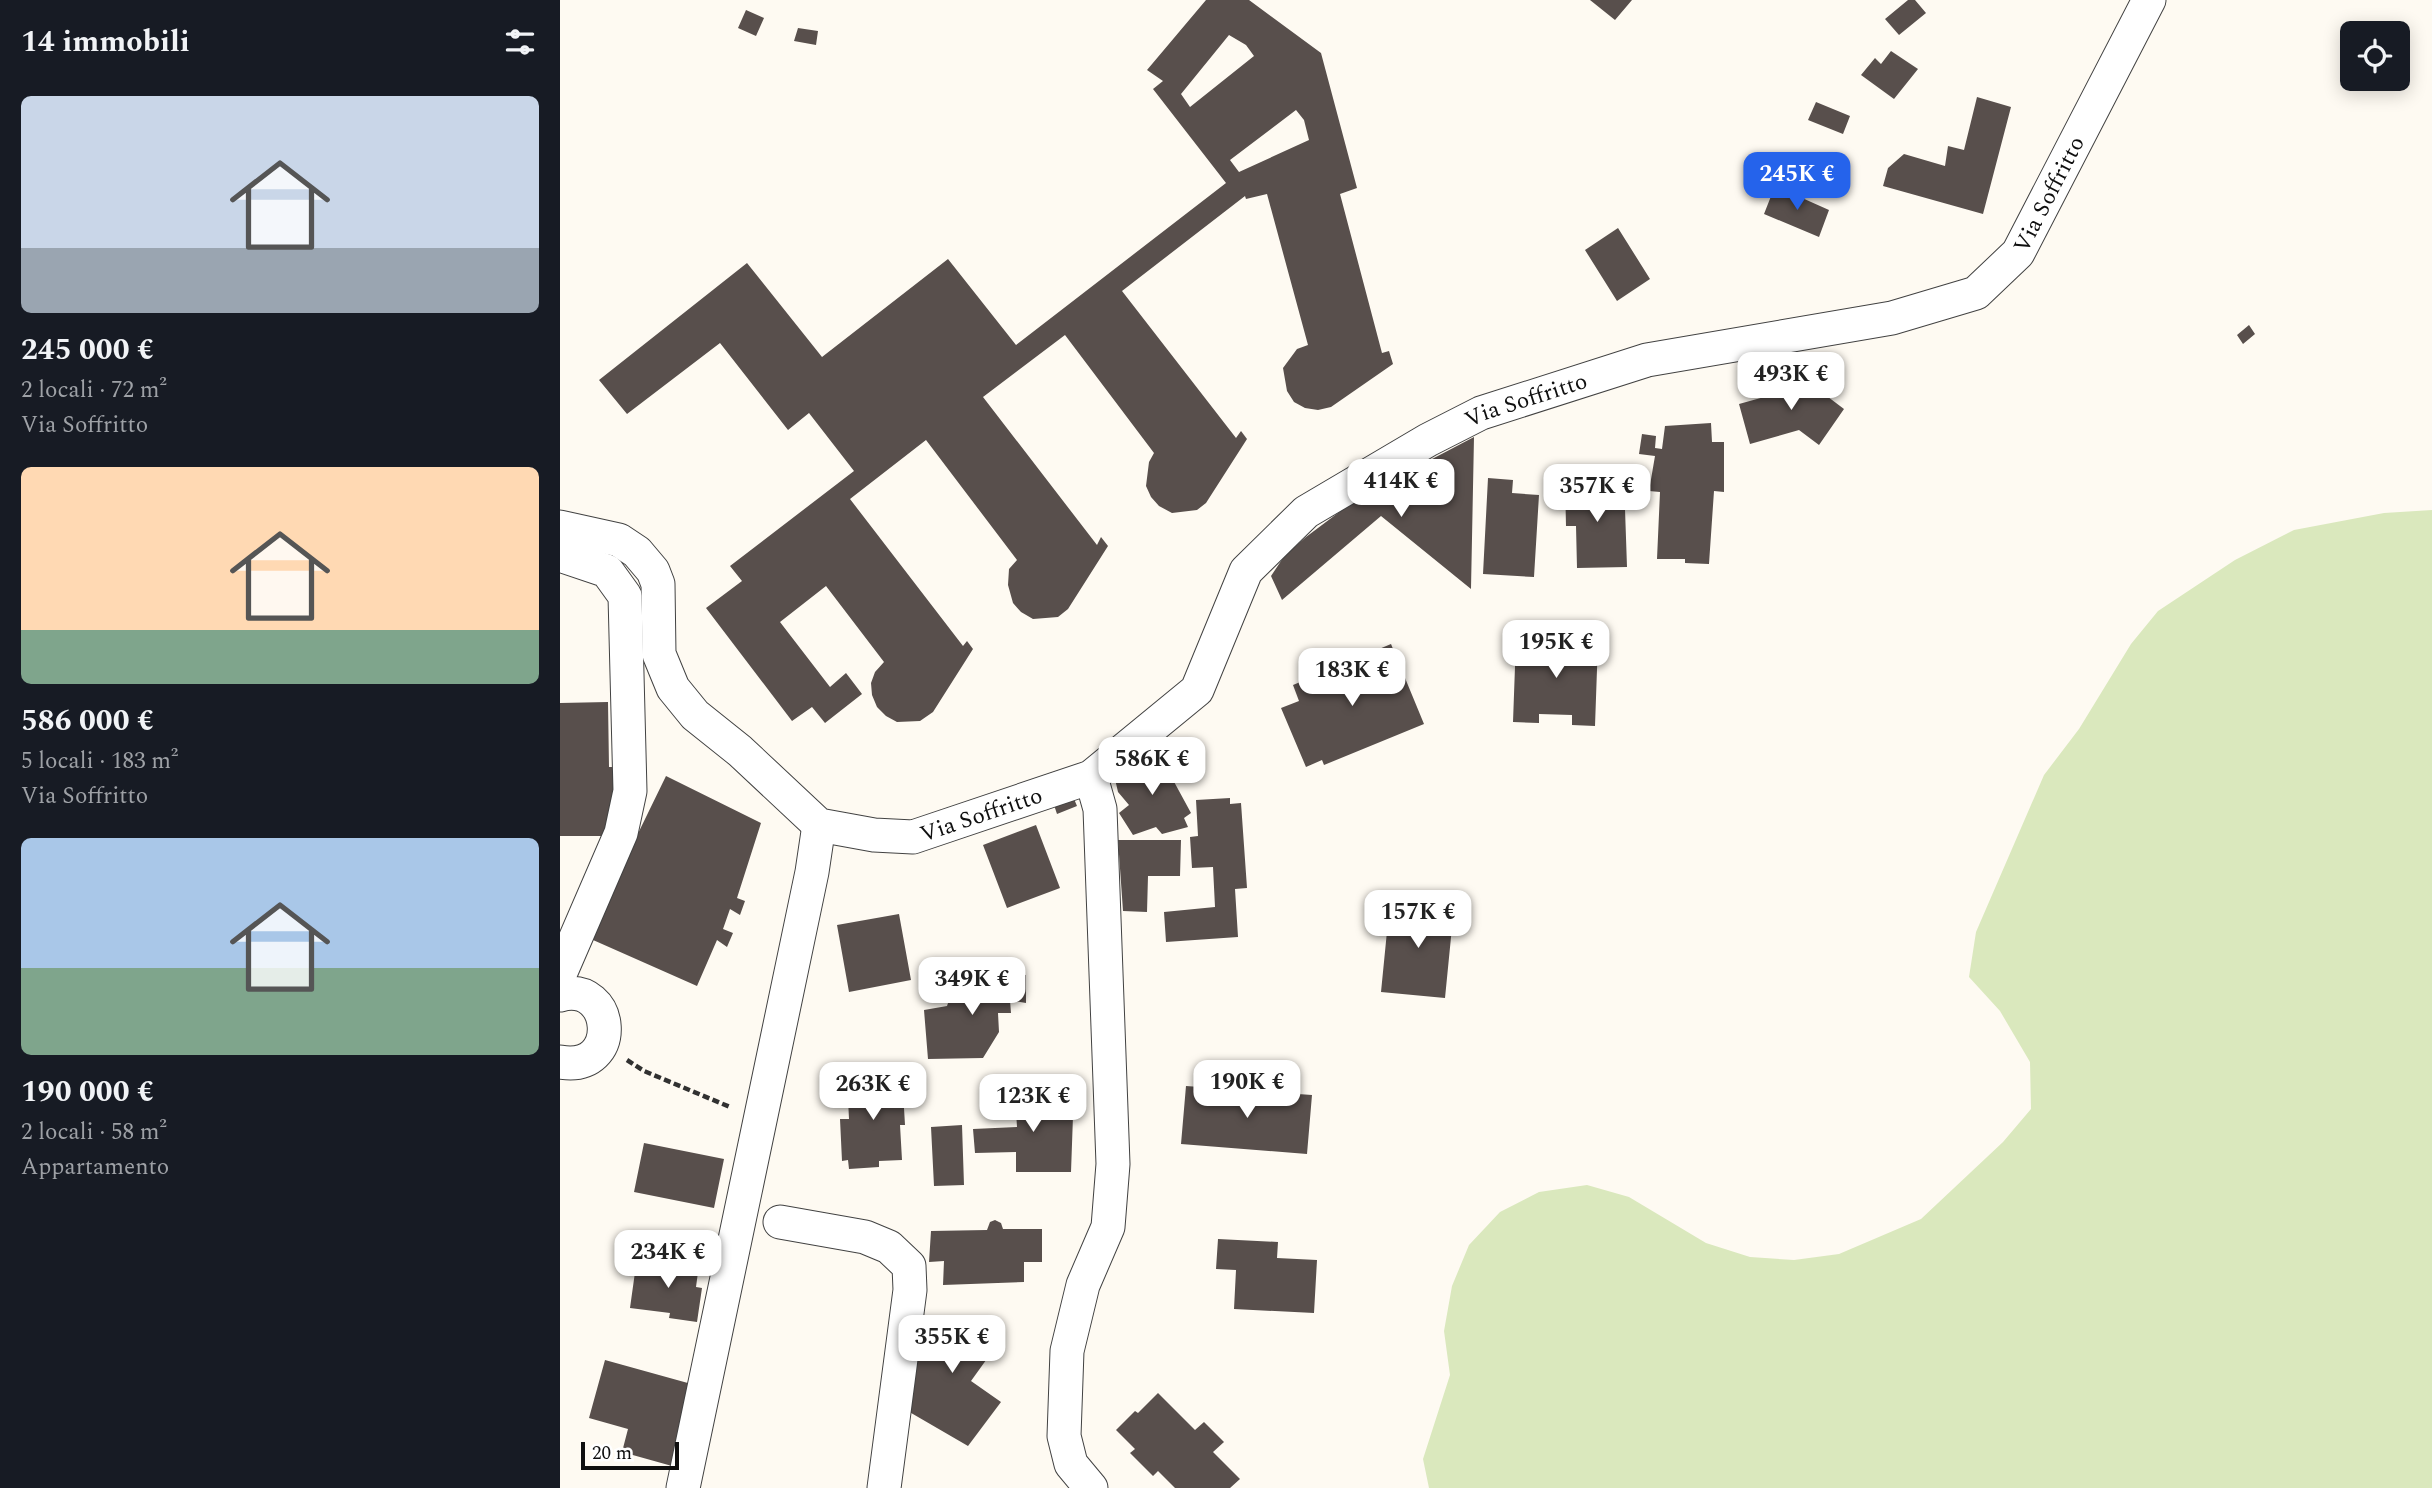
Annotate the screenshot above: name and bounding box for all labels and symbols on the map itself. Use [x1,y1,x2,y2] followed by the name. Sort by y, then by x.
[2005,130,2095,259] street label: Via Soffritto
[1740,152,1854,212] pin: 245K €
[1734,352,1848,412] pin: 493K €
[1459,364,1592,438] street label: Via Soffritto
[1344,460,1458,519] pin: 414K €
[1540,464,1654,524] pin: 357K €
[1499,620,1613,680] pin: 195K €
[1295,648,1409,708] pin: 183K €
[1095,738,1209,797] pin: 586K €
[916,779,1047,852] street label: Via Soffritto
[1361,890,1475,950] pin: 157K €
[915,958,1029,1017] pin: 349K €
[1190,1060,1304,1120] pin: 190K €
[816,1062,930,1122] pin: 263K €
[976,1074,1090,1134] pin: 123K €
[611,1230,725,1290] pin: 234K €
[895,1316,1009,1375] pin: 355K €
[581,1439,679,1471] scale bar

